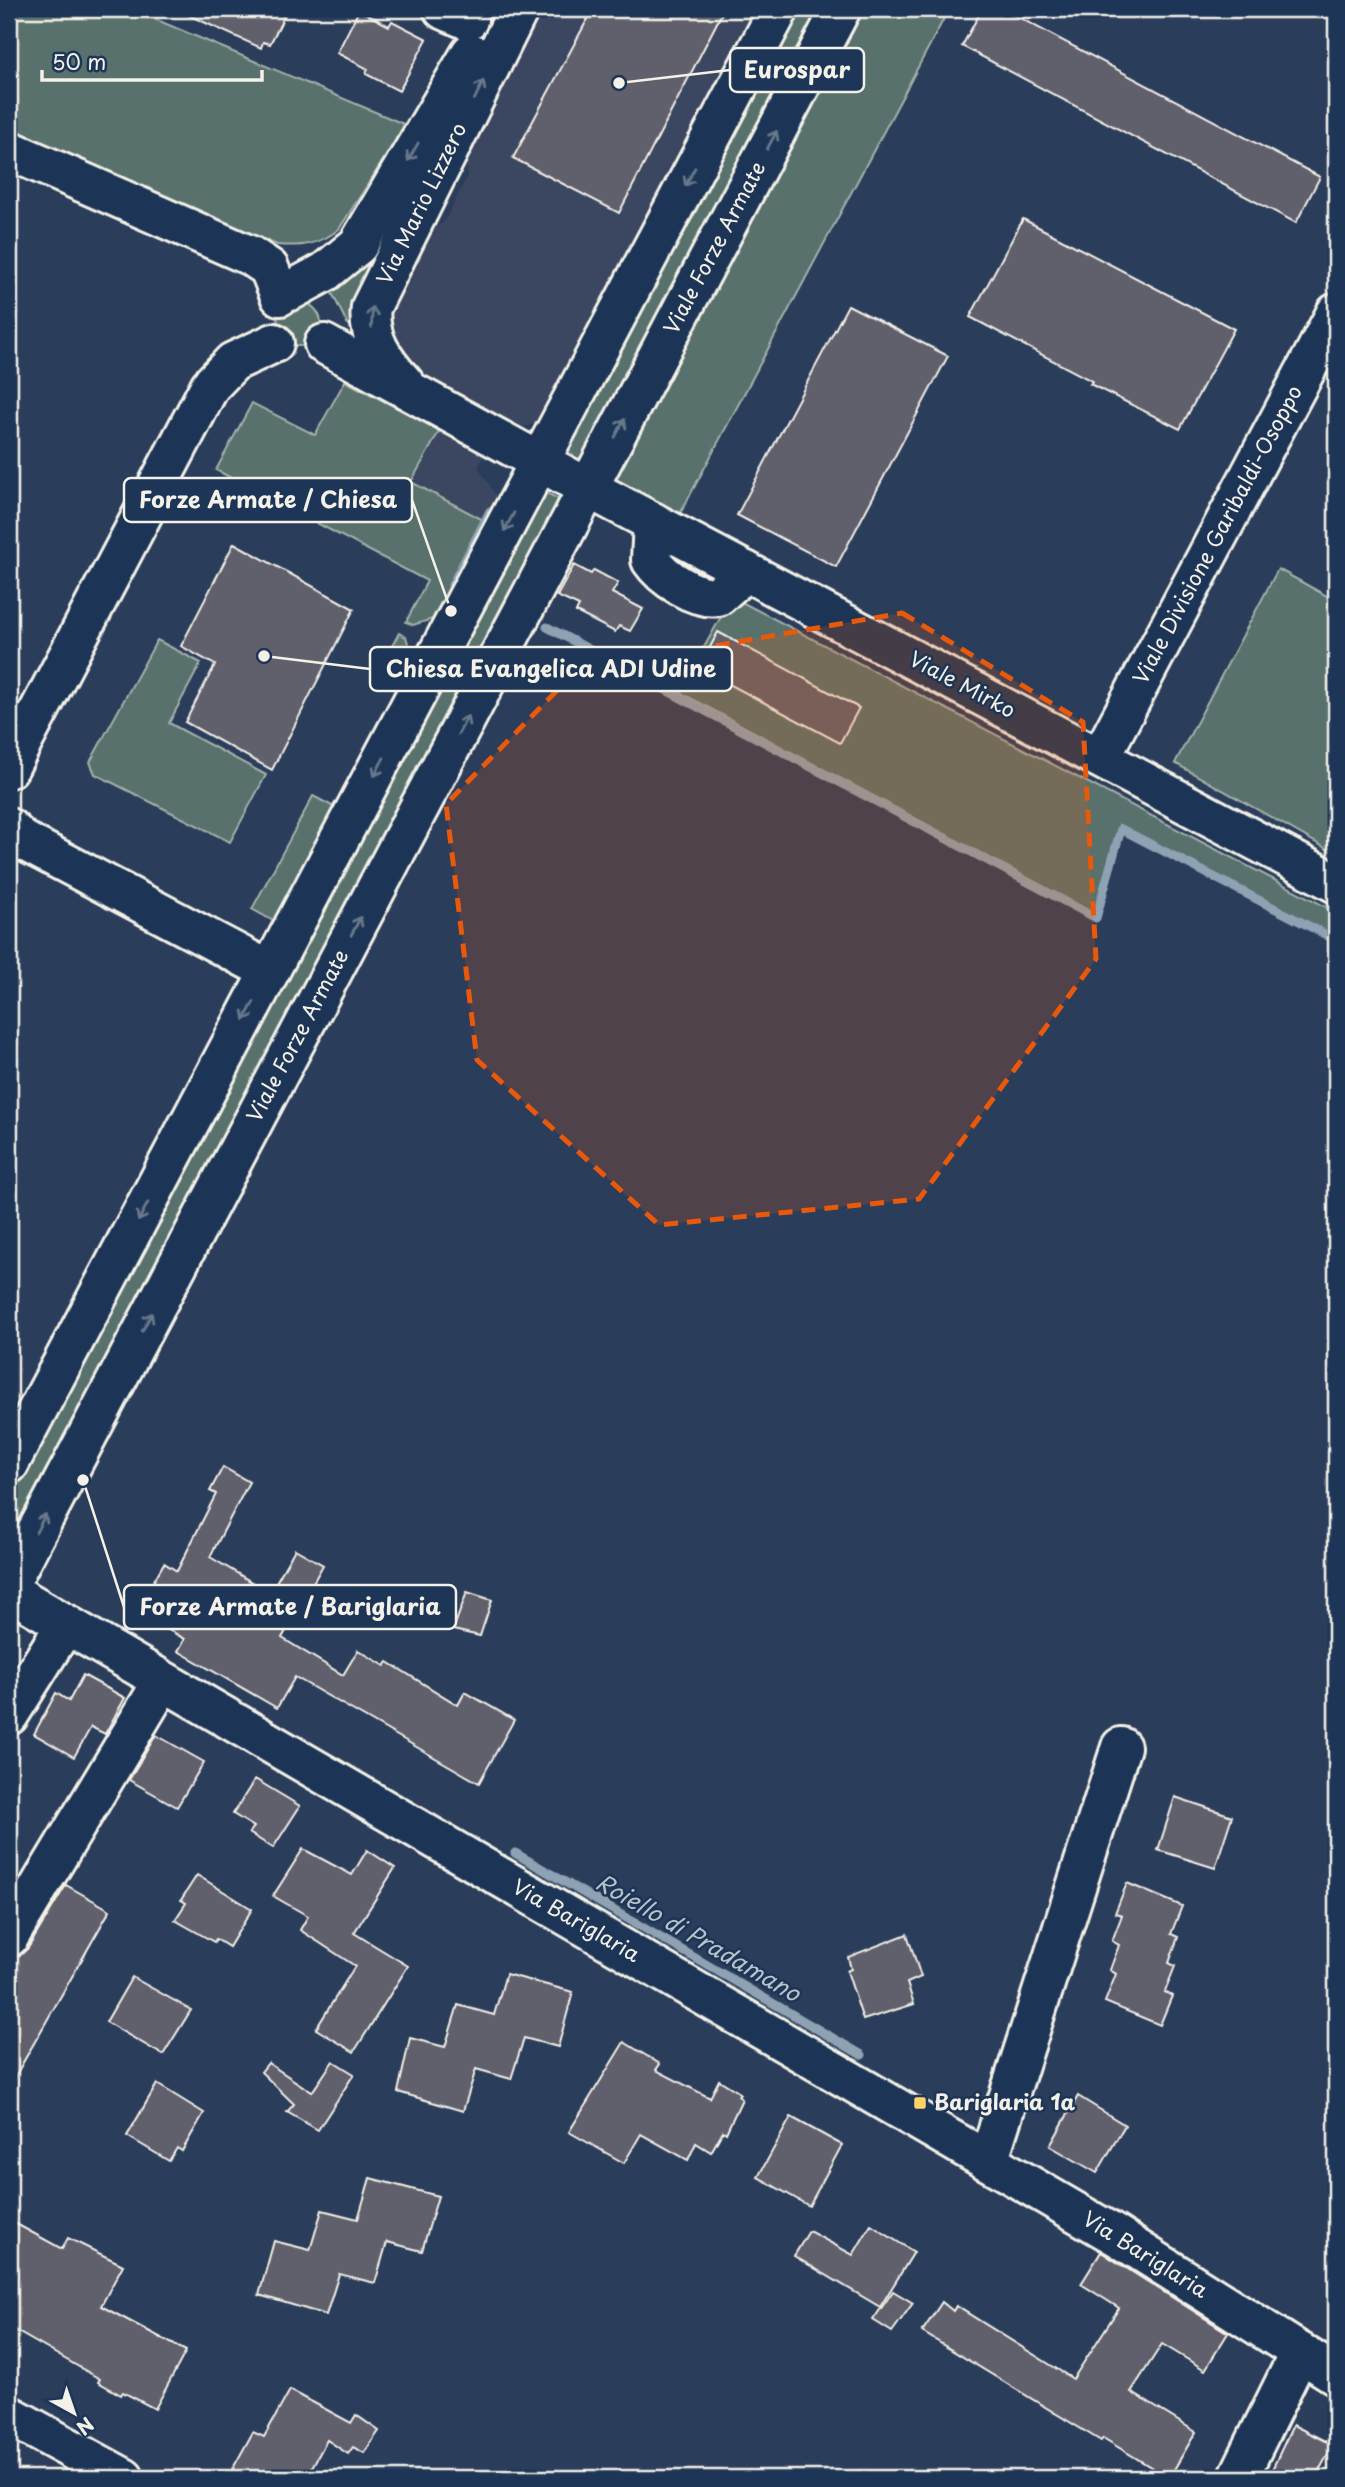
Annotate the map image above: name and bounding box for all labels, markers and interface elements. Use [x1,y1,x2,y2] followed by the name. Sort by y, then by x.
[42,38,262,82] scale bar
[52,45,106,77] text: 50 m
[730,48,864,92] callout: Eurospar
[744,51,850,86] text: Eurospar
[472,80,486,101] one-way arrow
[367,117,473,290] street label: Via Mario Lizzero
[766,130,779,151] one-way arrow
[406,142,420,162] one-way arrow
[654,155,772,339] street label: Viale Forze Armate
[683,167,697,187] one-way arrow
[365,306,378,329] one-way arrow
[1123,379,1309,689] street label: Viale Divisione Garibaldi-Osoppo
[614,418,628,439] one-way arrow
[124,478,412,522] callout: Forze Armate / Chiesa
[139,481,398,516] text: Forze Armate / Chiesa
[501,512,515,532] one-way arrow
[904,642,1022,725] street label: Viale Mirko
[370,647,732,691] callout: Chiesa Evangelica ADI Udine
[386,650,716,685] text: Chiesa Evangelica ADI Udine
[456,715,470,736] one-way arrow
[372,756,386,776] one-way arrow
[350,916,364,937] one-way arrow
[237,943,355,1127] street label: Viale Forze Armate
[242,1000,255,1021] one-way arrow
[135,1201,149,1222] one-way arrow
[141,1312,154,1333] one-way arrow
[34,1514,48,1534] one-way arrow
[124,1585,456,1629] callout: Forze Armate / Bariglaria
[139,1588,441,1623] text: Forze Armate / Bariglaria
[590,1864,809,2010] water label: Roiello di Pradamano
[507,1870,647,1969] street label: Via Bariglaria
[934,2085,1076,2117] place label: Bariglaria 1a
[912,2095,928,2111] marker: Bariglaria 1a
[1077,2202,1215,2305] street label: Via Bariglaria
[38,2378,108,2448] north arrow
[71,2411,100,2442] text: N

